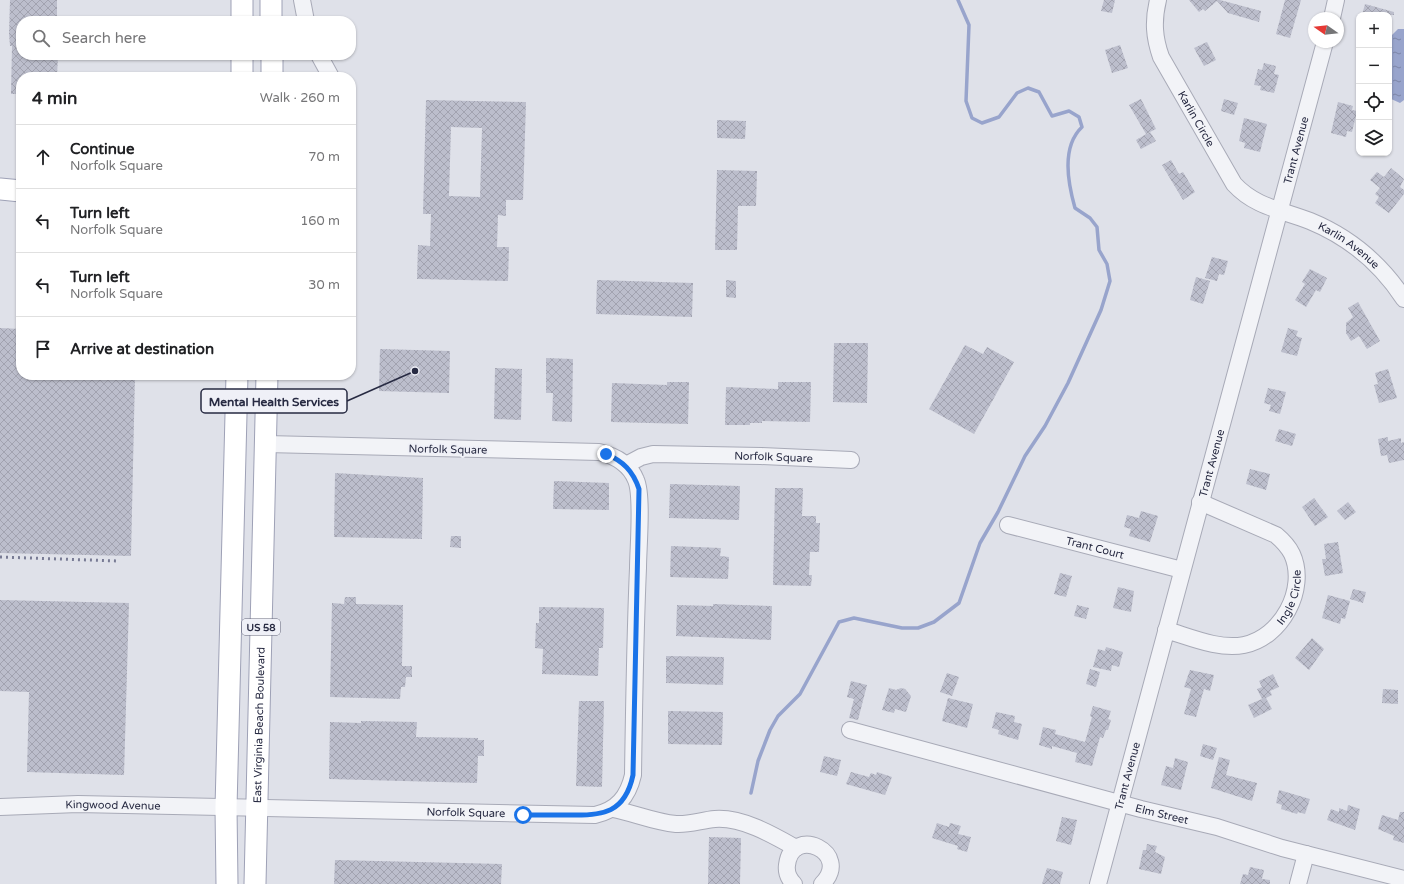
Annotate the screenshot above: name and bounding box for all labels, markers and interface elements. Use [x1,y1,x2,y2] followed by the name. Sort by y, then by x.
[1308,12,1344,48] north arrow
[1356,12,1392,156] map controls
[1356,12,1392,48] button: +
[16,16,356,60] search box
[30,27,52,49] icon: search
[62,29,146,47] text: Search here
[1356,48,1392,84] button: −
[1356,84,1392,120] button: locate
[32,88,77,109] text: 4 min
[1175,89,1217,149] street label: Karlin Circle
[260,90,340,106] text: Walk · 260 m
[1281,115,1312,186] street label: Trant Avenue
[1356,120,1392,156] button: layers
[70,140,134,158] text: Continue
[32,146,54,168] icon: ahead
[308,149,340,165] text: 70 m
[70,158,163,174] text: Norfolk Square
[70,204,130,222] text: Turn left
[32,210,54,232] icon: left
[300,213,340,229] text: 160 m
[1316,220,1382,271] street label: Karlin Avenue
[70,222,163,238] text: Norfolk Square
[70,268,130,286] text: Turn left
[32,274,54,296] icon: left
[308,277,340,293] text: 30 m
[70,286,163,302] text: Norfolk Square
[32,338,54,360] icon: arrive
[70,340,214,358] text: Arrive at destination
[201,389,347,413] callout: Mental Health Services
[209,395,339,409] text: Mental Health Services
[1197,428,1227,498] street label: Trant Avenue
[409,442,487,457] street label: Norfolk Square
[597,445,615,463] route end
[734,450,813,465] street label: Norfolk Square
[1065,534,1125,562] street label: Trant Court
[1274,569,1304,628] street label: Ingle Circle
[242,619,280,635] road number: US 58
[251,647,268,803] street label: East Virginia Beach Boulevard
[1112,741,1143,811] street label: Trant Avenue
[65,798,161,813] street label: Kingwood Avenue
[1134,802,1190,827] street label: Elm Street
[426,805,505,820] street label: Norfolk Square
[514,806,532,824] route start

